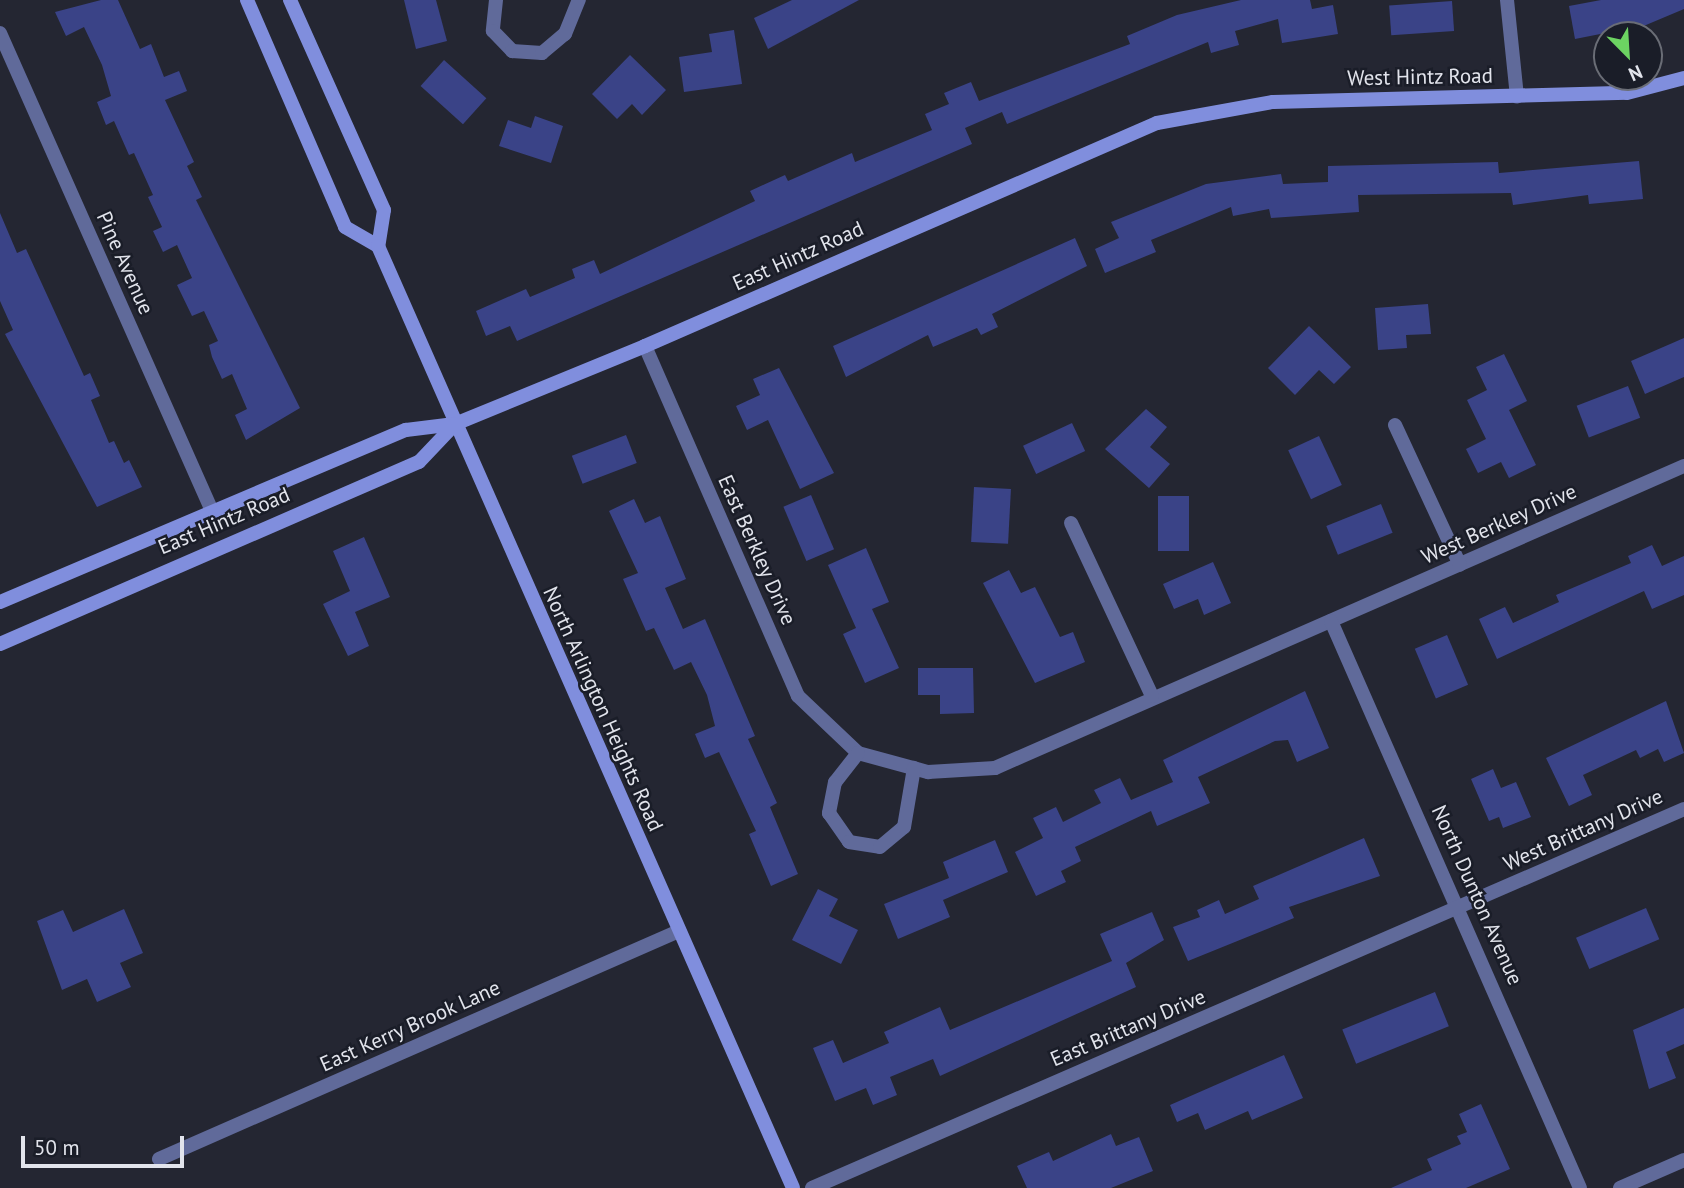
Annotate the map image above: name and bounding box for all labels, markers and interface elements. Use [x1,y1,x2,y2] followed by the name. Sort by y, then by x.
[1593,21,1663,91] north arrow
[1625,60,1646,87] text: N
[1347,63,1493,91] street label: West Hintz Road
[91,207,159,319] street label: Pine Avenue
[728,216,868,296] street label: East Hintz Road
[713,471,801,629] street label: East Berkley Drive
[1417,478,1581,570] street label: West Berkley Drive
[154,482,294,560] street label: East Hintz Road
[537,582,669,836] street label: North Arlington Heights Road
[1499,783,1667,877] street label: West Brittany Drive
[1426,801,1528,989] street label: North Dunton Avenue
[315,975,505,1077] street label: East Kerry Brook Lane
[1046,984,1210,1072] street label: East Brittany Drive
[24,1122,187,1166] scale bar
[34,1134,80,1161] text: 50 m

